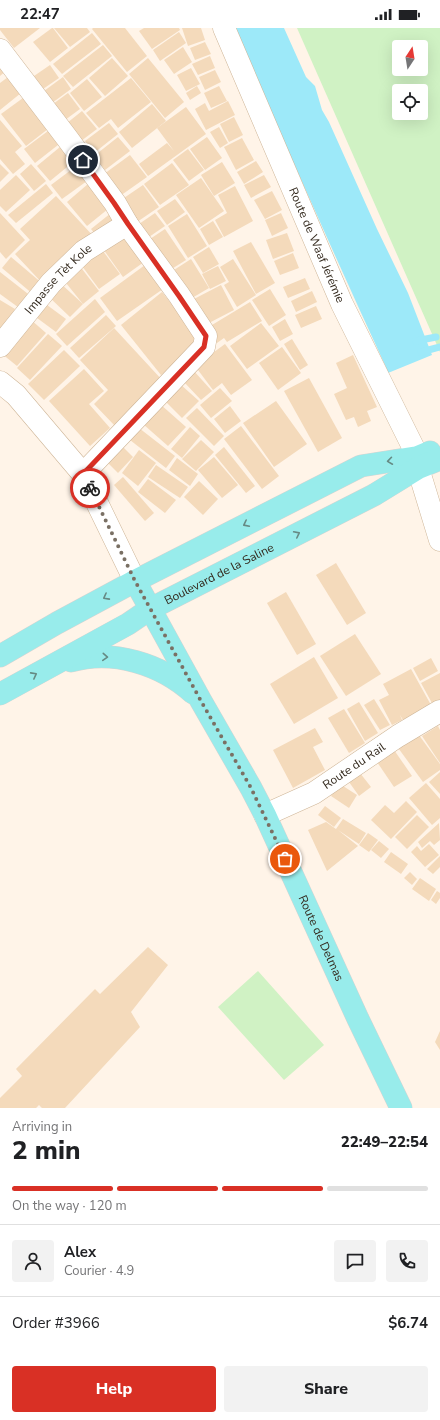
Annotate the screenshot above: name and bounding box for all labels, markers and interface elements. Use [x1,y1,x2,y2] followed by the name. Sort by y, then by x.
[20,4,60,24] text: 22:47
[392,40,428,76] north arrow
[392,40,428,120] map controls
[392,84,428,120] button: locate
[66,143,100,177] pin
[72,149,94,171] icon: home
[285,185,349,305] street label: Route de Waaf Jérémie
[21,240,95,318] street label: Impasse Tèt Kole
[387,456,393,465] one-way arrow
[70,468,110,508] courier
[79,477,101,499] icon: bike
[243,519,250,527] one-way arrow
[292,531,300,539] one-way arrow
[162,539,277,608] street label: Boulevard de la Saline
[102,592,110,599] one-way arrow
[102,653,109,662] one-way arrow
[30,673,37,680] one-way arrow
[319,739,389,793] street label: Route du Rail
[268,842,302,876] pin
[274,848,296,870] icon: bag
[295,893,348,984] street label: Route de Delmas
[12,1118,72,1136] text: Arriving in
[341,1132,428,1152] text: 22:49–22:54
[12,1133,80,1168] text: 2 min
[12,1197,127,1215] text: On the way · 120 m
[12,1240,54,1282] button: person
[334,1240,376,1282] button: chat
[386,1240,428,1282] button: phone
[64,1242,96,1262] text: Alex
[64,1262,134,1280] text: Courier · 4.9
[12,1313,100,1333] text: Order #3966
[388,1313,428,1333] text: $6.74
[12,1366,216,1412] button: Help
[224,1366,428,1412] button: Share

